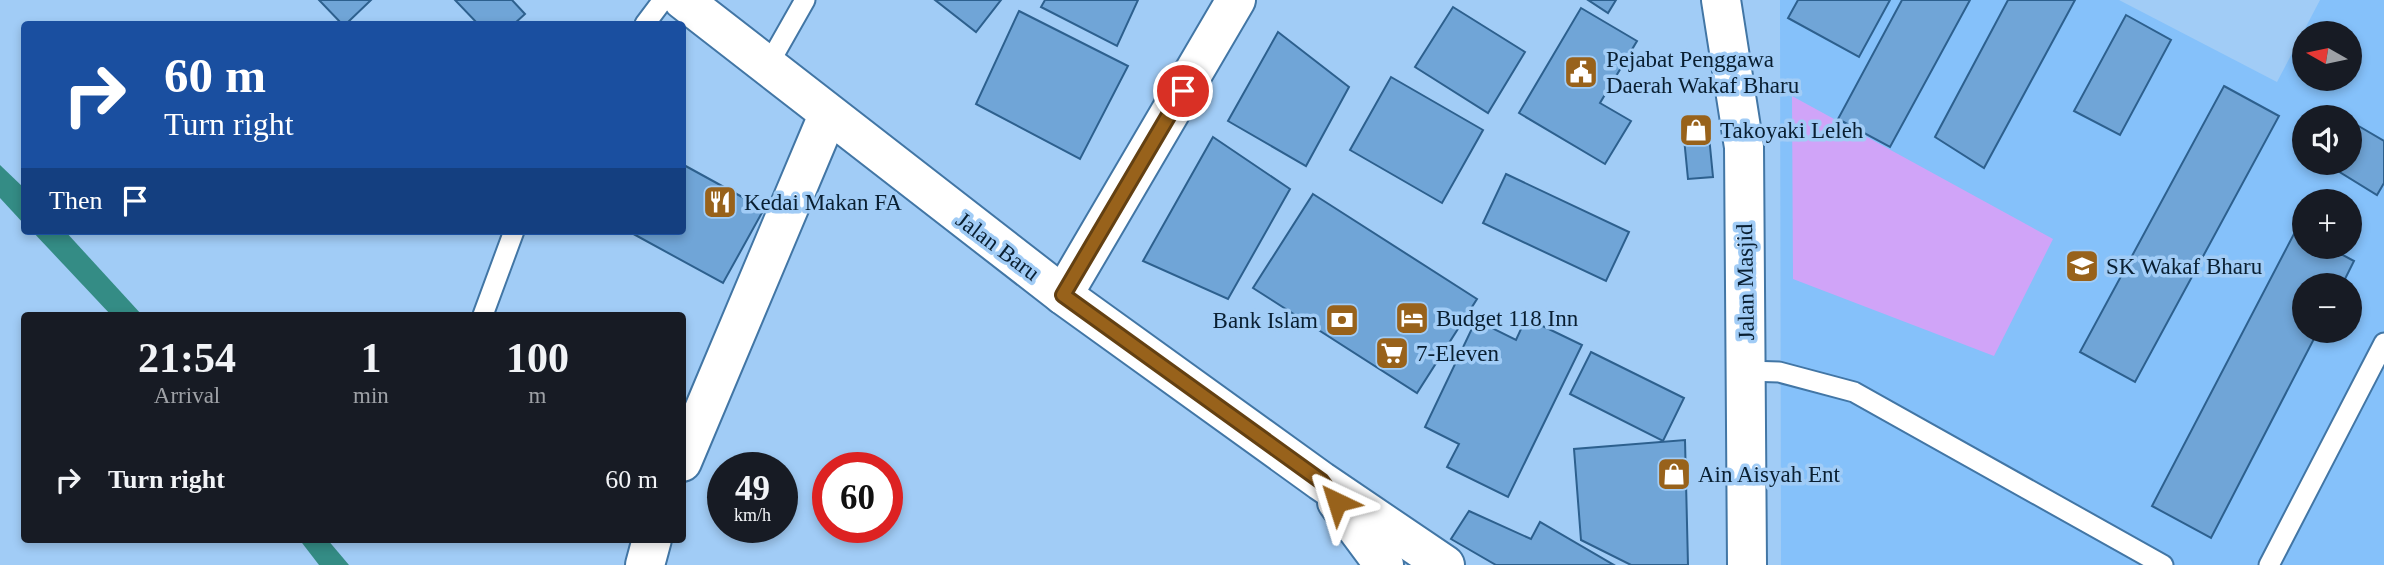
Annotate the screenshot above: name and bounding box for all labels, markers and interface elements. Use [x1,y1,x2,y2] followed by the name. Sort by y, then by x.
[2292,21,2362,91] north arrow
[2292,21,2362,343] map controls
[1606,47,1800,98] place label: Pejabat Penggawa Daerah Wakaf Bharu
[164,48,266,103] text: 60 m
[49,49,140,140] icon: right
[1562,53,1600,91] public building icon: Pejabat Penggawa Daerah Wakaf Bharu
[1153,61,1213,121] pin
[1164,72,1202,110] icon: arrive
[2292,105,2362,175] button: sound
[164,106,294,142] text: Turn right
[1677,111,1715,149] shop icon: Takoyaki Leleh
[1720,118,1864,143] place label: Takoyaki Leleh
[116,182,154,220] icon: arrive
[701,183,739,221] restaurant icon: Kedai Makan FA
[49,186,102,215] text: Then
[2292,189,2362,259] button: +
[744,190,902,215] place label: Kedai Makan FA
[951,207,1045,286] street label: Jalan Baru
[1732,223,1759,341] street label: Jalan Masjid
[2063,247,2101,285] school or university icon: SK Wakaf Bharu
[2106,254,2263,279] place label: SK Wakaf Bharu
[2292,273,2362,343] button: −
[1393,299,1431,337] hotel icon: Budget 118 Inn
[1323,301,1361,339] bank icon: Bank Islam
[1436,306,1579,331] place label: Budget 118 Inn
[1213,308,1318,333] place label: Bank Islam
[1373,334,1411,372] supermarket icon: 7-Eleven
[138,335,236,381] text: 21:54
[360,335,381,381] text: 1
[506,335,569,381] text: 100
[1416,341,1500,366] place label: 7-Eleven
[154,383,220,408] text: Arrival
[353,383,389,408] text: min
[528,383,546,408] text: m
[812,452,903,543] speed limit sign: 60
[1655,455,1693,493] shop icon: Ain Aisyah Ent
[49,461,87,499] icon: right
[1698,462,1840,487] place label: Ain Aisyah Ent
[108,465,225,494] text: Turn right
[605,465,658,494] text: 60 m
[1300,465,1374,539] position arrow
[735,469,770,508] text: 49
[734,505,771,525] text: km/h

